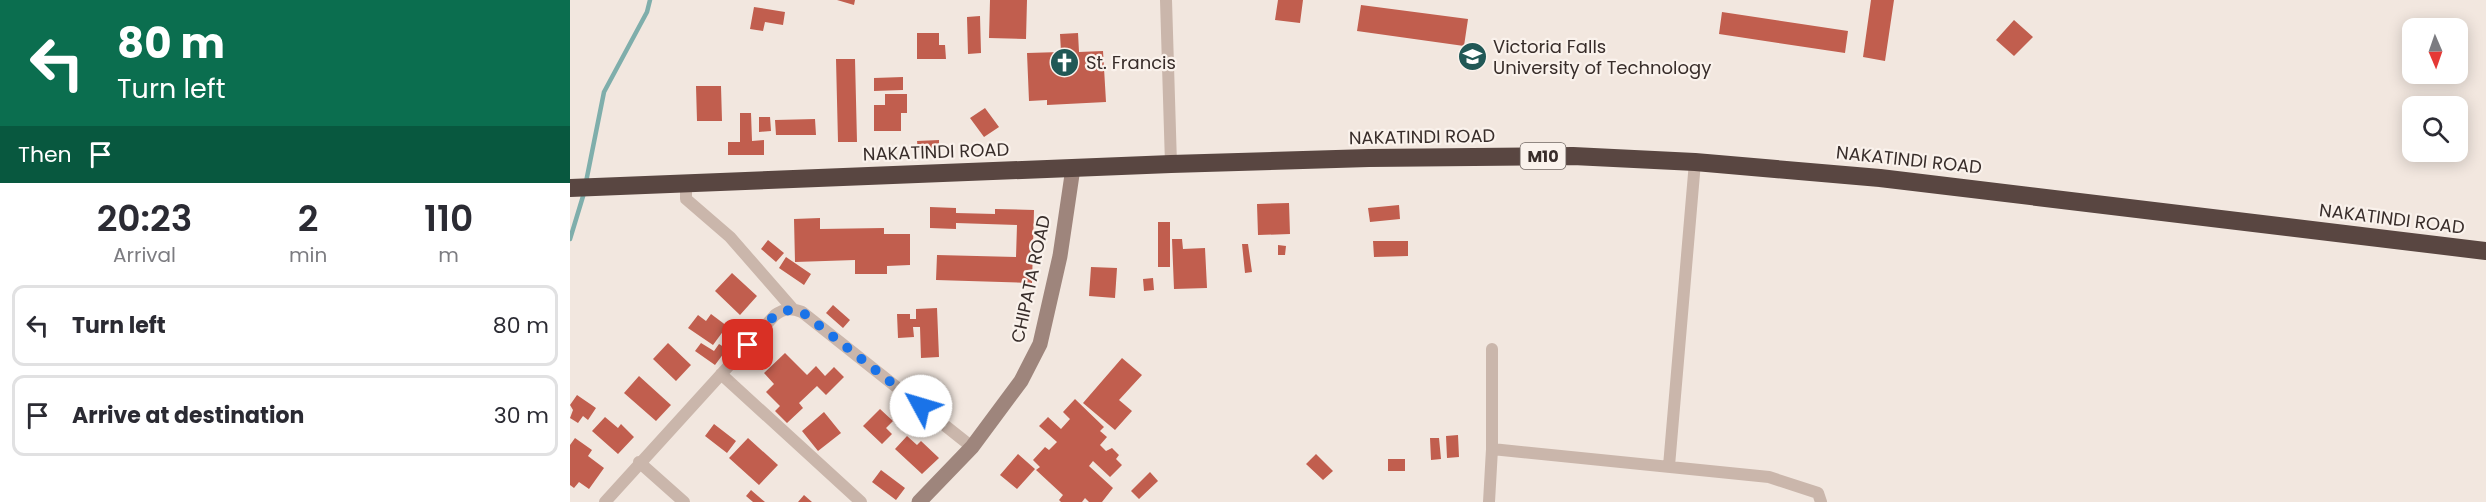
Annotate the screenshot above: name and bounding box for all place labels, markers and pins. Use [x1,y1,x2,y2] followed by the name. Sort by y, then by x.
[1493,34,1711,80] place label: Victoria Falls University of Technology
[1456,41,1488,73] school or university icon: Victoria Falls University of Technology
[1049,47,1081,79] church icon: St. Francis
[1086,50,1176,75] place label: St. Francis
[722,319,773,370] pin

